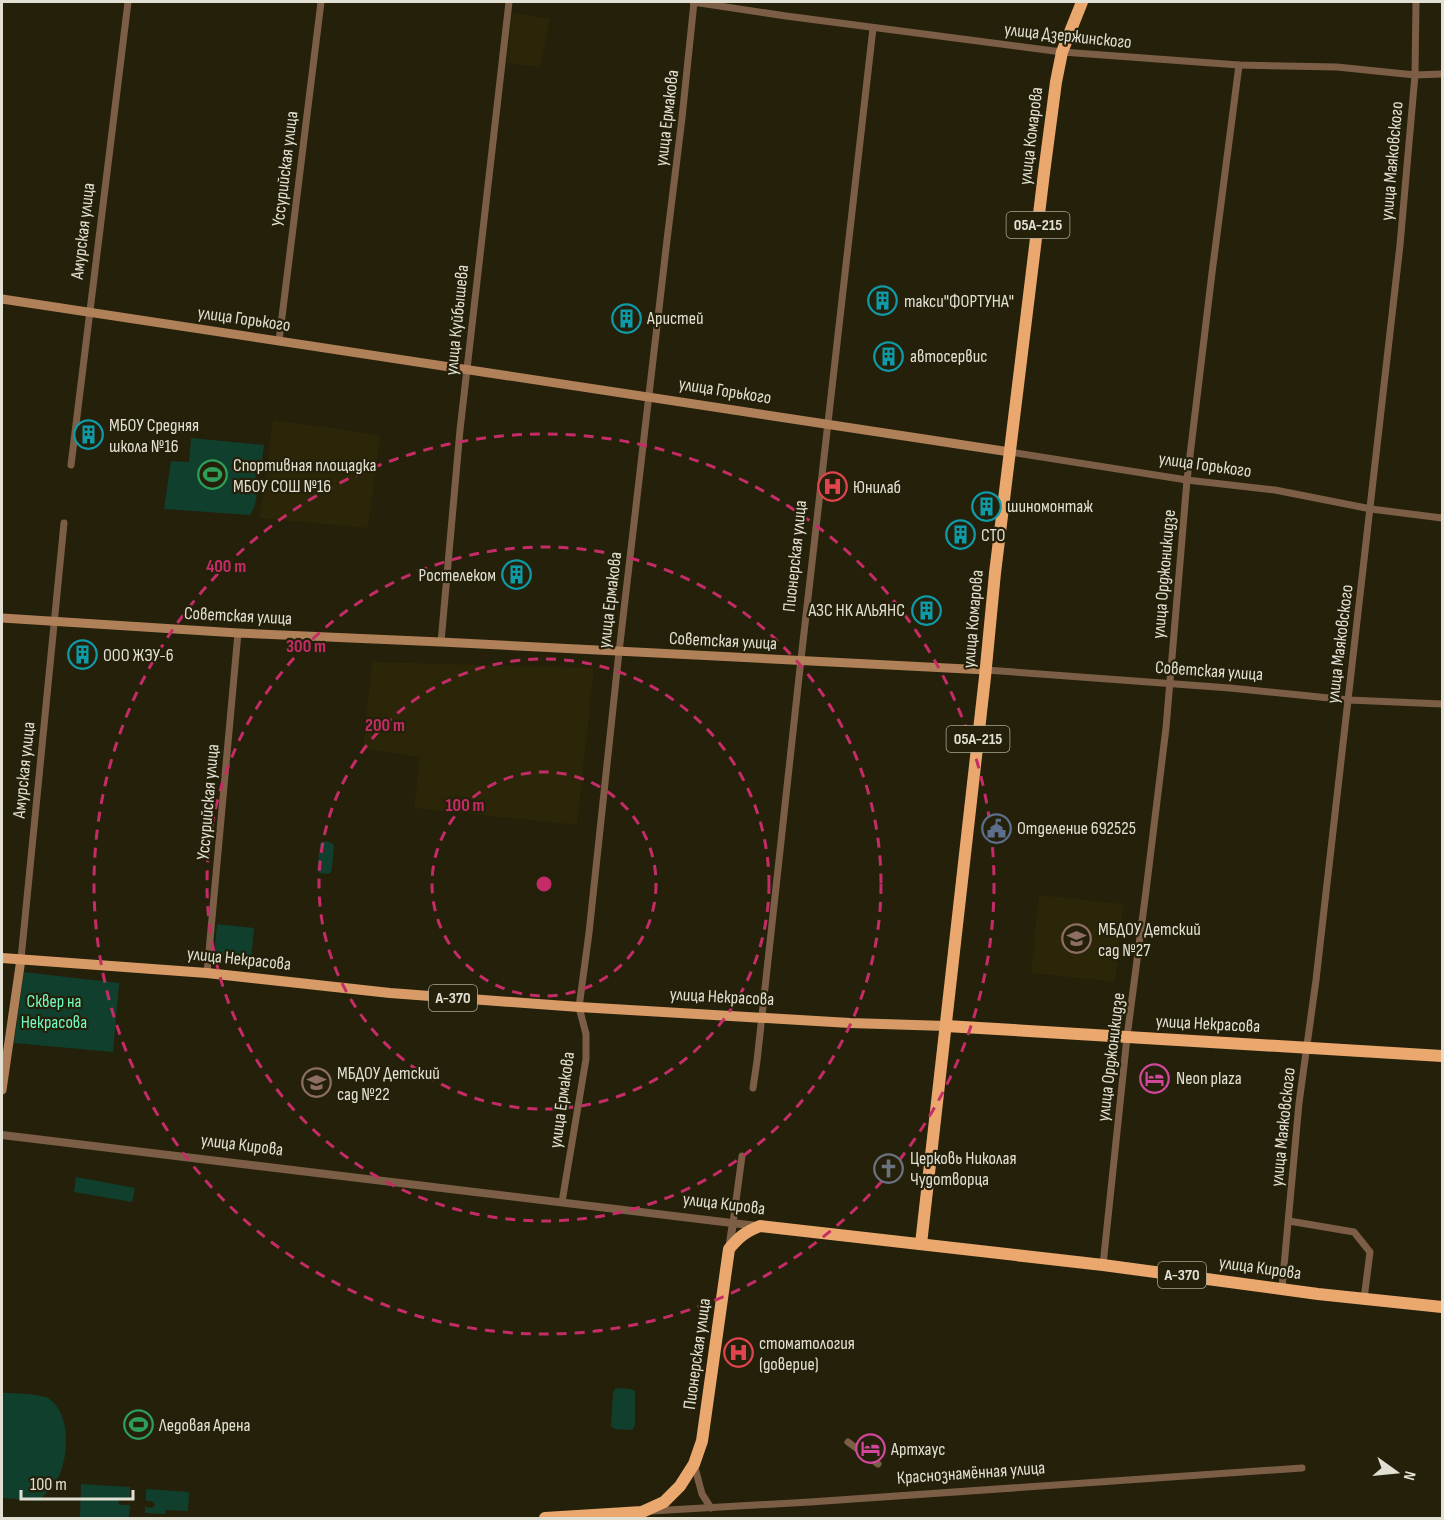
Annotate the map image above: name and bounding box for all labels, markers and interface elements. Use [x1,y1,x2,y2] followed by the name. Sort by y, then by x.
[1003,19,1133,53] street label: улица Дзержинского
[651,68,683,167] street label: улица Ермакова
[1015,86,1047,186] street label: улица Комарова
[1376,101,1408,221] street label: улица Маяковского
[267,110,303,228] street label: Уссурийская улица
[67,182,99,281] street label: Амурская улица
[1006,212,1070,238] road number: 05А-215
[441,264,473,376] street label: улица Куйбышева
[867,285,899,317] building icon: такси"ФОРТУНА"
[904,291,1014,312] place label: такси"ФОРТУНА"
[196,302,292,336] street label: улица Горького
[610,302,642,334] building icon: Аристей
[646,308,703,329] place label: Аристей
[873,340,905,372] building icon: автосервис
[910,346,987,367] place label: автосервис
[677,373,773,409] street label: улица Горького
[109,415,199,457] place label: МБОУ Средняя школа №16
[72,419,104,451] building icon: МБОУ Средняя школа №16
[1157,448,1253,482] street label: улица Горького
[233,455,376,497] place label: Спортивная площадка МБОУ СОШ №16
[196,459,228,491] sports icon: Спортивная площадка МБОУ СОШ №16
[816,471,848,503] hospital icon: Юнилаб
[853,477,901,498] place label: Юнилаб
[970,490,1002,522] building icon: шиномонтаж
[1007,496,1093,517] place label: шиномонтаж
[779,499,811,613] street label: Пионерская улица
[1148,509,1180,639] street label: улица Орджоникидзе
[944,519,976,551] building icon: СТО
[981,525,1005,546] place label: СТО
[594,550,626,649] street label: улица Ермакова
[206,556,246,577] text: 400 m
[501,559,533,591] building icon: Ростелеком
[419,565,496,586] place label: Ростелеком
[958,569,988,669] street label: улица Комарова
[1322,583,1358,705] street label: улица Маяковского
[910,594,942,626] building icon: АЗС НК АЛЬЯНС
[808,600,905,621] place label: АЗС НК АЛЬЯНС
[183,603,293,629] street label: Советская улица
[668,628,778,654] street label: Советская улица
[286,636,326,657] text: 300 m
[66,639,98,671] building icon: ООО ЖЭУ-6
[103,645,174,666] place label: ООО ЖЭУ-6
[1154,657,1264,685] street label: Советская улица
[365,715,405,736] text: 200 m
[8,721,40,820] street label: Амурская улица
[946,726,1010,752] road number: 05А-215
[192,743,224,861] street label: Уссурийская улица
[446,795,485,816] text: 100 m
[980,812,1012,844] public building icon: Отделение 692525
[1017,818,1136,839] place label: Отделение 692525
[534,874,554,894] centre of rings
[1098,919,1201,961] place label: МБДОУ Детский сад №27
[1061,923,1093,955] school or university icon: МБДОУ Детский сад №27
[186,943,292,975] street label: улица Некрасова
[669,984,775,1010] street label: улица Некрасова
[429,985,477,1011] road number: А-370
[21,991,87,1033] park label: Сквер на Некрасова
[1093,991,1129,1123] street label: улица Орджоникидзе
[1155,1011,1261,1037] street label: улица Некрасова
[545,1050,579,1150] street label: улица Ермакова
[1139,1062,1171,1094] hotel icon: Neon plaza
[337,1063,440,1105] place label: МБДОУ Детский сад №22
[1266,1066,1300,1188] street label: улица Маяковского
[300,1067,332,1099] school or university icon: МБДОУ Детский сад №22
[1176,1068,1242,1089] place label: Neon plaza
[200,1130,284,1160] street label: улица Кирова
[910,1148,1017,1190] place label: Церковь Николая Чудотворца
[873,1152,905,1184] church icon: Церковь Николая Чудотворца
[682,1189,766,1219] street label: улица Кирова
[1217,1252,1303,1284] street label: улица Кирова
[1158,1262,1206,1288] road number: А-370
[679,1297,715,1411] street label: Пионерская улица
[759,1333,855,1375] place label: стоматология (доверие)
[722,1337,754,1369] hospital icon: стоматология (доверие)
[122,1409,154,1441] sports icon: Ледовая Арена
[158,1415,251,1436] place label: Ледовая Арена
[854,1433,886,1465] hotel icon: Артхаус
[890,1439,946,1460] place label: Артхаус
[1366,1442,1426,1502] north arrow
[896,1457,1046,1489] street label: Краснознамённая улица
[21,1463,134,1501] scale bar
[1399,1469,1419,1482] text: N
[30,1474,67,1495] text: 100 m

